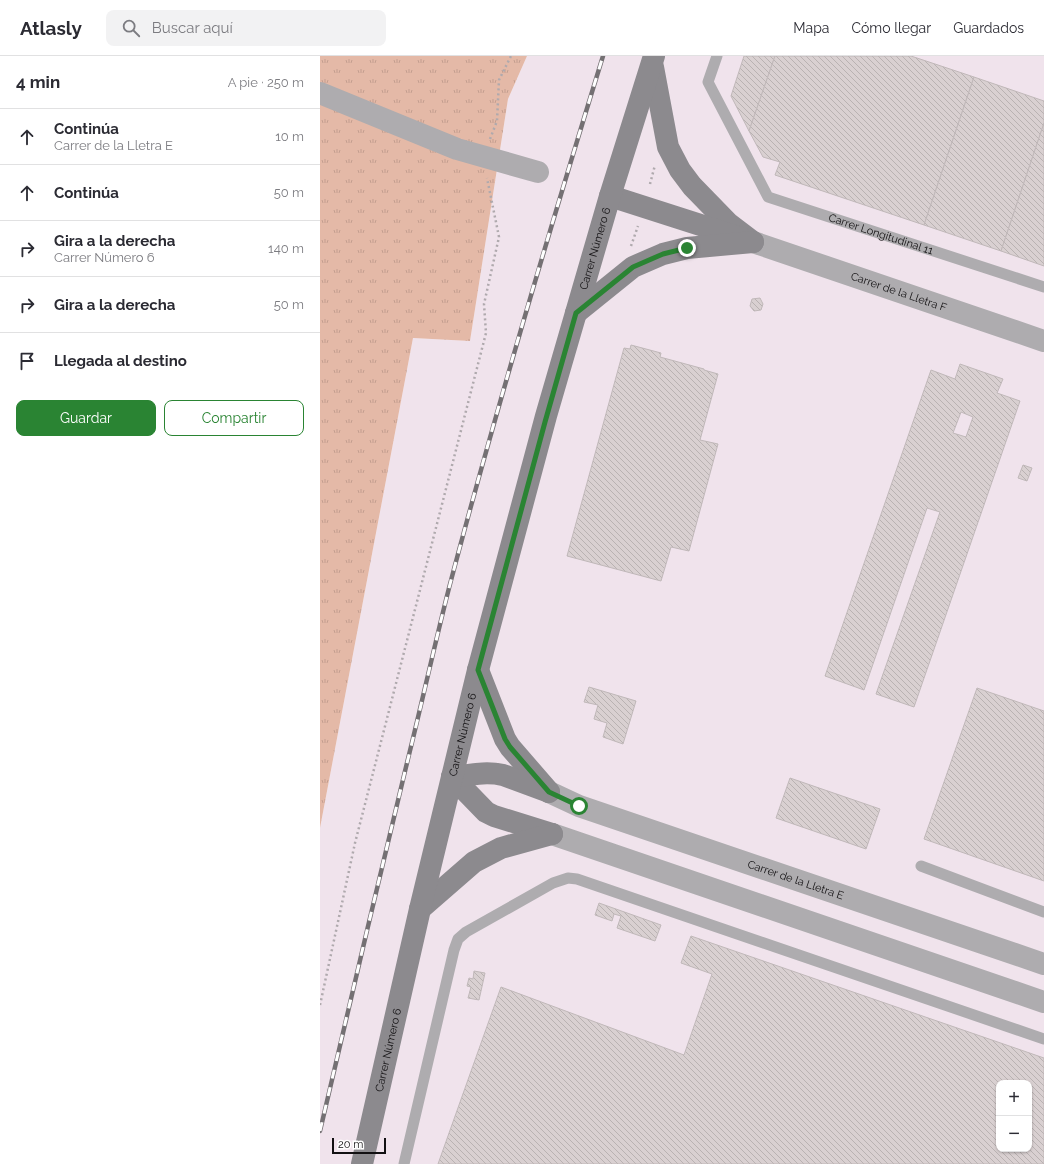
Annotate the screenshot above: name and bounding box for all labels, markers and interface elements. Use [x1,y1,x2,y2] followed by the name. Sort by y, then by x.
[106,10,386,46] search box
[20,17,82,39] text: Atlasly
[120,17,142,39] icon: search
[152,19,233,37] text: Buscar aquí
[793,20,829,36] text: Mapa
[851,20,931,36] text: Cómo llegar
[953,20,1024,36] text: Guardados
[16,72,60,92] text: 4 min
[228,75,304,90] text: A pie · 250 m
[54,120,119,138] text: Continúa
[16,126,38,148] icon: ahead
[275,129,304,144] text: 10 m
[54,138,173,153] text: Carrer de la Lletra E
[16,182,38,204] icon: ahead
[54,184,119,202] text: Continúa
[274,185,304,200] text: 50 m
[577,205,613,291] street label: Carrer Número 6
[827,211,935,257] street label: Carrer Longitudinal 11
[54,232,175,250] text: Gira a la derecha
[16,238,38,260] icon: right
[678,239,696,257] route end
[268,241,304,256] text: 140 m
[54,250,155,265] text: Carrer Número 6
[849,269,949,314] street label: Carrer de la Lletra F
[16,294,38,316] icon: right
[54,296,175,314] text: Gira a la derecha
[274,297,304,312] text: 50 m
[16,350,38,372] icon: arrive
[54,352,187,370] text: Llegada al destino
[16,400,156,436] button: Guardar
[164,400,304,436] button: Compartir
[446,691,479,778] street label: Carrer Número 6
[570,797,588,815] route start
[746,857,846,902] street label: Carrer de la Lletra E
[372,1007,404,1093] street label: Carrer Número 6
[996,1080,1032,1152] map controls
[996,1080,1032,1116] button: +
[996,1116,1032,1152] button: −
[332,1136,386,1155] scale bar
[338,1138,363,1151] text: 20 m

